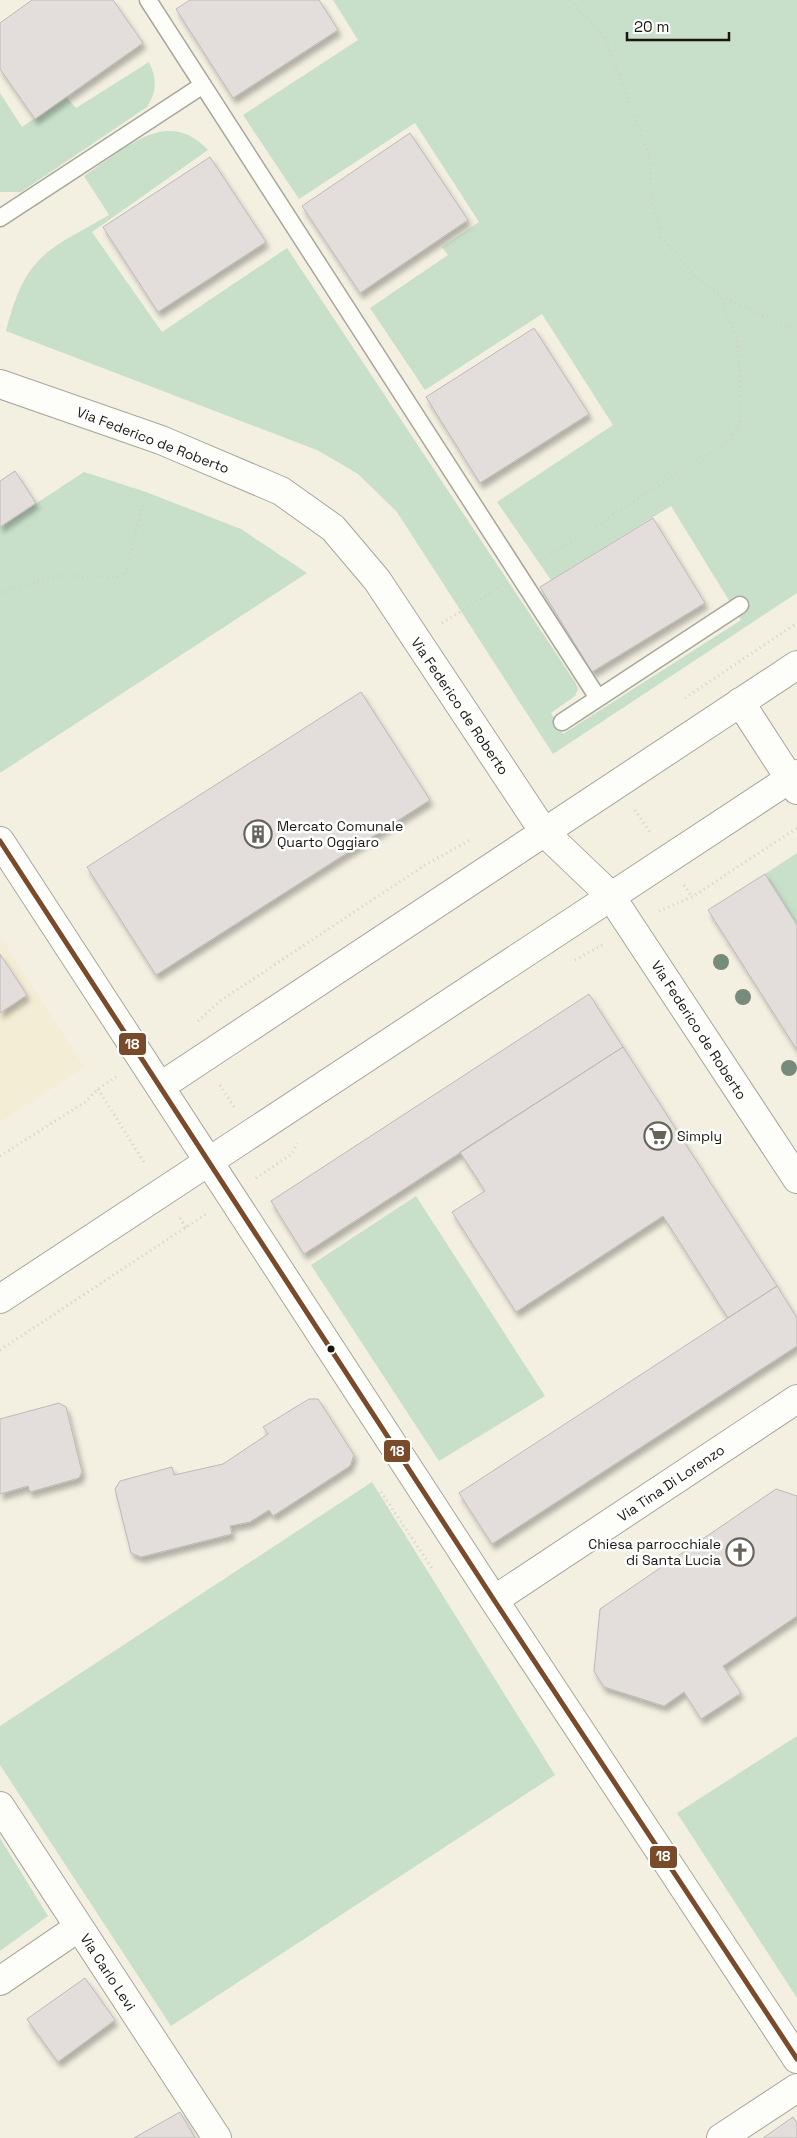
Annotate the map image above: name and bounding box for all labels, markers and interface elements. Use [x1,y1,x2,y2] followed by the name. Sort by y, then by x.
[627,10,730,42] scale bar
[634,17,669,36] text: 20 m
[74,403,232,477] street label: Via Federico de Roberto
[407,634,513,778] street label: Via Federico de Roberto
[277,817,403,851] place label: Mercato Comunale Quarto Oggiaro
[243,819,273,849] building icon: Mercato Comunale Quarto Oggiaro
[647,957,751,1103] street label: Via Federico de Roberto
[118,1032,147,1056] line badge: 18
[125,1035,140,1053] text: 18
[643,1121,673,1151] supermarket icon: Simply
[677,1127,722,1145] place label: Simply
[326,1344,336,1354] unlabelled marker
[383,1439,411,1463] line badge: 18
[614,1441,728,1525] street label: Via Tina Di Lorenzo
[390,1442,405,1460] text: 18
[588,1535,721,1569] place label: Chiesa parrocchiale di Santa Lucia
[725,1537,755,1567] church icon: Chiesa parrocchiale di Santa Lucia
[649,1845,678,1869] line badge: 18
[656,1847,671,1865] text: 18
[76,1930,140,2014] street label: Via Carlo Levi

